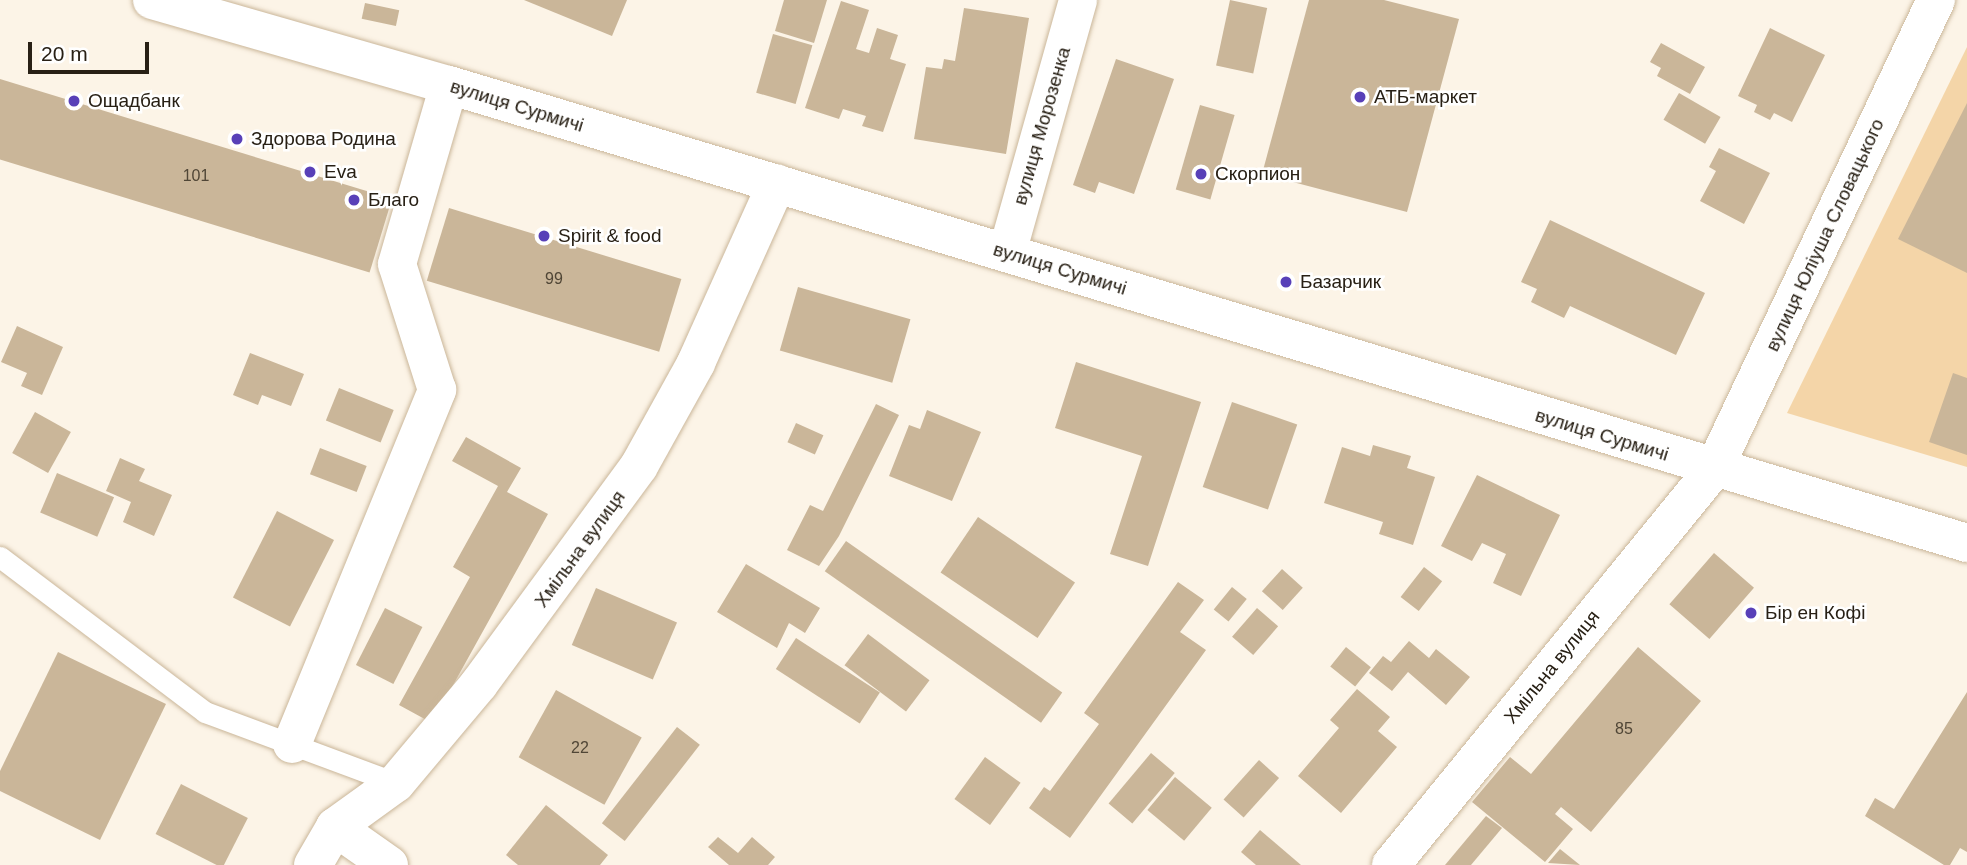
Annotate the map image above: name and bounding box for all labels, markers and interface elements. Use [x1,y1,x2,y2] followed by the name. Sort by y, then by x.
[32,28,152,72] scale bar
[41,42,88,65] text: 20 m
[1009,44,1075,208] street label: вулиця Морозенка
[448,75,586,137] street label: вулиця Сурмичі
[1374,86,1477,108] place label: АТБ-маркет
[1352,89,1368,105] marker: АТБ-маркет
[88,90,180,112] place label: Ощадбанк
[66,93,82,109] marker: Ощадбанк
[1761,115,1889,355] street label: вулиця Юліуша Словацького
[251,128,396,150] place label: Здорова Родина
[229,131,245,147] marker: Здорова Родина
[324,161,357,183] place label: Eva
[1215,163,1300,185] place label: Скорпион
[302,164,318,180] marker: Eva
[183,166,209,186] house number: 101
[1193,166,1209,182] marker: Скорпион
[368,189,419,211] place label: Благо
[346,192,362,208] marker: Благо
[558,225,661,247] place label: Spirit & food
[536,228,552,244] marker: Spirit & food
[991,238,1129,300] street label: вулиця Сурмичі
[545,269,563,289] house number: 99
[1300,271,1381,293] place label: Базарчик
[1278,274,1294,290] marker: Базарчик
[1533,404,1671,466] street label: вулиця Сурмичі
[530,486,630,612] street label: Хмільна вулиця
[1765,602,1865,624] place label: Бір ен Кофі
[1743,605,1759,621] marker: Бір ен Кофі
[1499,606,1605,728] street label: Хмільна вулиця
[1615,719,1633,739] house number: 85
[571,738,589,758] house number: 22

